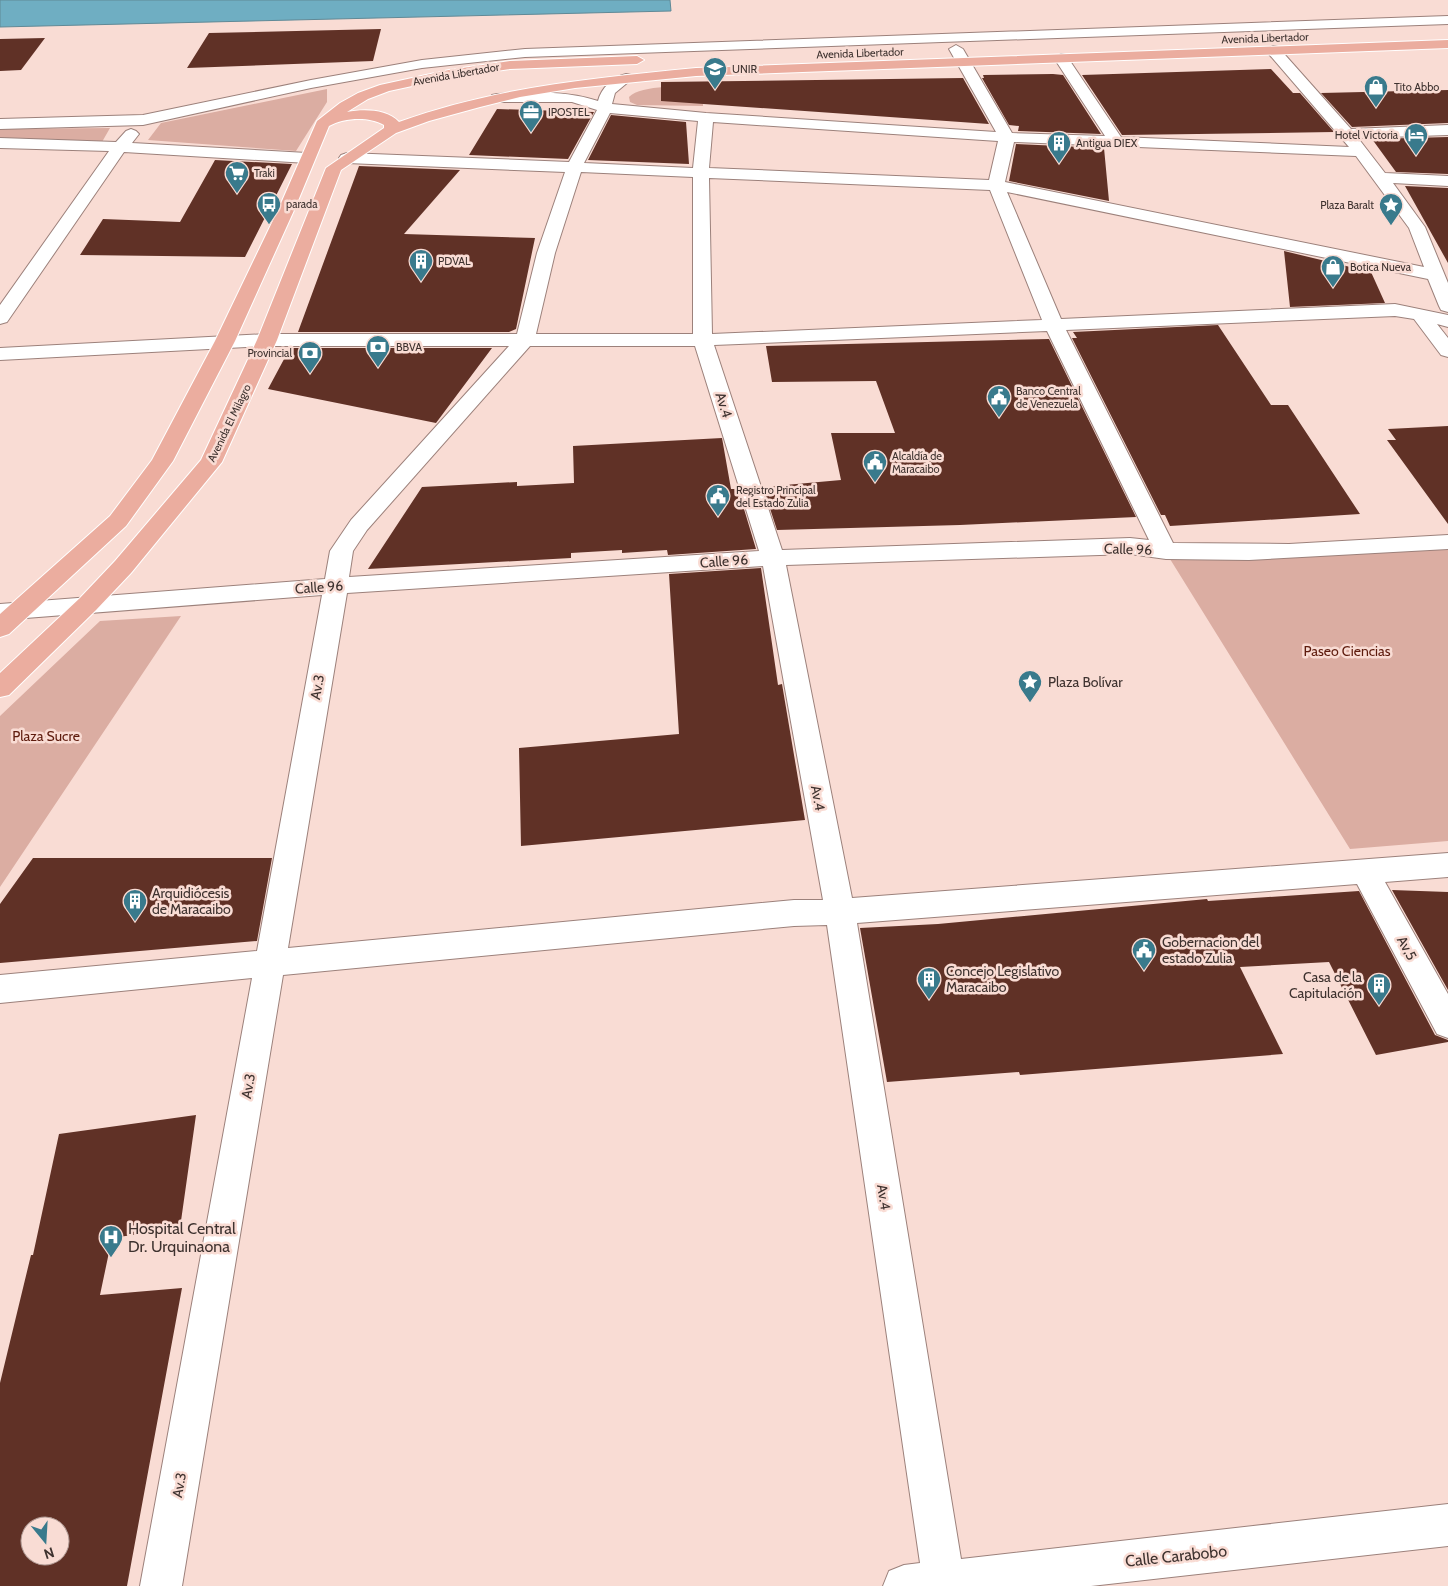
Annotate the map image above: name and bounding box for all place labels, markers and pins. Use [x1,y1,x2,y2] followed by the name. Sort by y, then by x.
[702,56,728,90] school or university icon: UNIR
[732,62,758,76] place label: UNIR
[1363,74,1389,108] shop icon: Tito Abbo
[1394,80,1439,94] place label: Tito Abbo
[518,99,544,133] office icon: IPOSTEL
[548,105,590,119] place label: IPOSTEL
[1403,122,1429,156] hotel icon: Hotel Victoria
[1335,128,1399,142] place label: Hotel Victoria
[1046,130,1072,164] building icon: Antigua DIEX
[1076,136,1138,150] place label: Antigua DIEX
[224,160,250,194] supermarket icon: Traki
[254,166,275,180] place label: Traki
[256,191,282,225] bus stop icon: parada
[1378,192,1404,226] place icon: Plaza Baralt
[286,197,318,211] place label: parada
[1320,198,1374,212] place label: Plaza Baralt
[408,248,434,282] building icon: PDVAL
[438,254,471,268] place label: PDVAL
[1320,254,1346,288] shop icon: Botica Nueva
[1350,260,1412,274] place label: Botica Nueva
[365,334,391,368] bank icon: BBVA
[297,340,323,374] bank icon: Provincial
[396,340,422,354] place label: BBVA
[247,346,292,360] place label: Provincial
[986,384,1012,418] public building icon: Banco Central de Venezuela
[1016,384,1081,411] place label: Banco Central de Venezuela
[862,449,888,483] public building icon: Alcaldía de Maracaibo
[892,449,942,476] place label: Alcaldía de Maracaibo
[705,483,731,517] public building icon: Registro Principal del Estado Zulia
[736,483,816,510] place label: Registro Principal del Estado Zulia
[1017,669,1043,703] place icon: Plaza Bolívar
[1048,673,1123,691] place label: Plaza Bolívar
[152,884,231,918] place label: Arquidiócesis de Maracaibo
[122,888,148,922] building icon: Arquidiócesis de Maracaibo
[1162,933,1260,967] place label: Gobernacion del estado Zulia
[1131,937,1157,971] public building icon: Gobernacion del estado Zulia
[946,962,1060,996] place label: Concejo Legislativo Maracaibo
[916,966,942,1000] building icon: Concejo Legislativo Maracaibo
[1289,968,1362,1002] place label: Casa de la Capitulación
[1366,972,1392,1006] building icon: Casa de la Capitulación
[128,1219,236,1256] place label: Hospital Central Dr. Urquinaona
[98,1224,124,1258] hospital icon: Hospital Central Dr. Urquinaona

